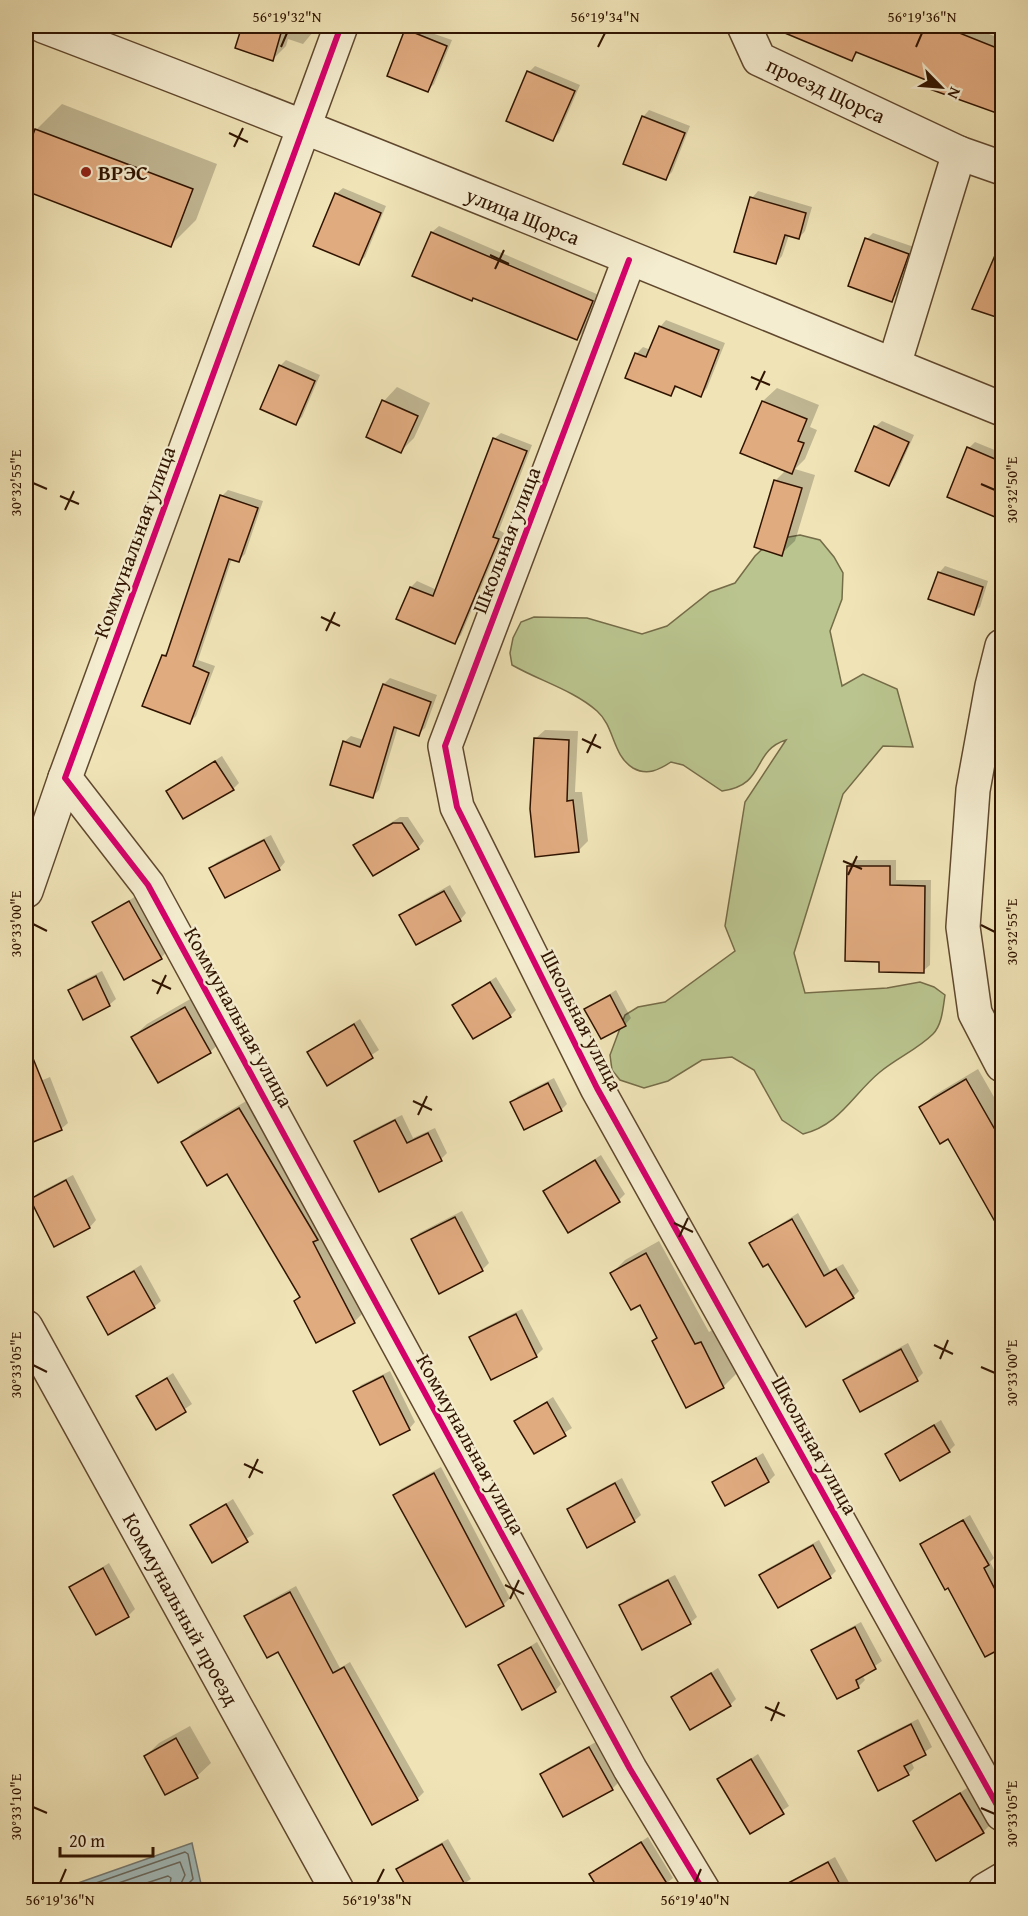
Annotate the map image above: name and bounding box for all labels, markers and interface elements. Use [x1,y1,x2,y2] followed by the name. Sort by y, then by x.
[253,6,322,27] text: 56°19'32"N
[571,6,640,27] text: 56°19'34"N
[888,6,957,27] text: 56°19'36"N
[761,49,891,131] street label: проезд Щорса
[911,57,971,117] north arrow
[941,83,968,104] text: N
[98,157,148,188] place label: ВРЭС
[79,165,93,179] marker: ВРЭС
[460,179,585,253] street label: улица Щорса
[85,442,183,642] street label: Коммунальная улица
[5,449,26,516] text: 30°32'55"E
[1001,456,1022,523] text: 30°32'50"E
[464,462,548,618] street label: Школьная улица
[5,890,26,957] text: 30°33'00"E
[1001,898,1022,965] text: 30°32'55"E
[176,921,302,1113] street label: Коммунальная улица
[533,944,631,1096] street label: Школьная улица
[5,1331,26,1398] text: 30°33'05"E
[1001,1339,1022,1406] text: 30°33'00"E
[408,1348,534,1540] street label: Коммунальная улица
[764,1370,866,1520] street label: Школьная улица
[115,1507,247,1712] street label: Коммунальный проезд
[5,1773,26,1840] text: 30°33'10"E
[1001,1780,1022,1847] text: 30°33'05"E
[60,1820,153,1858] scale bar
[69,1827,105,1854] text: 20 m
[26,1889,95,1910] text: 56°19'36"N
[343,1889,412,1910] text: 56°19'38"N
[661,1889,730,1910] text: 56°19'40"N

